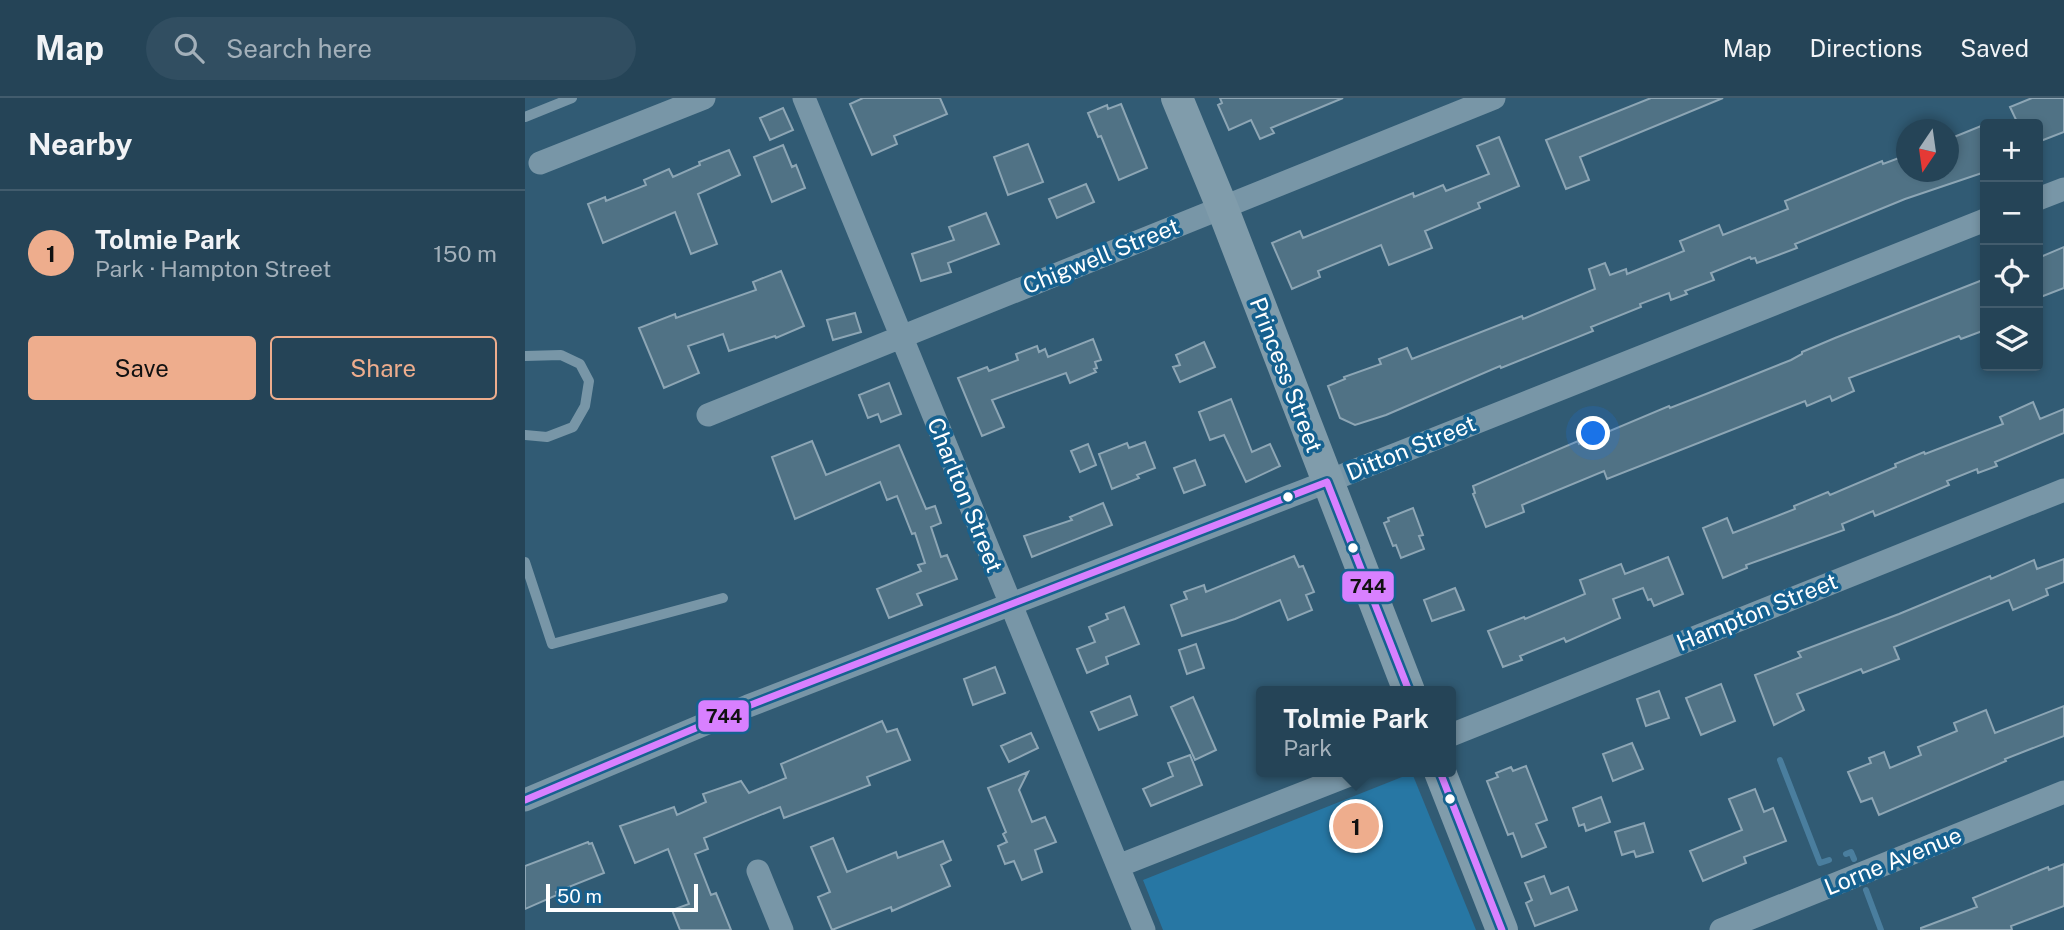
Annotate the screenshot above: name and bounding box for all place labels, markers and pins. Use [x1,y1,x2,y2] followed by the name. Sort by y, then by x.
[1281,490,1295,504] unlabelled marker
[1346,541,1360,555] unlabelled marker
[1443,792,1457,806] unlabelled marker
[1333,800,1379,852] pin: 1

